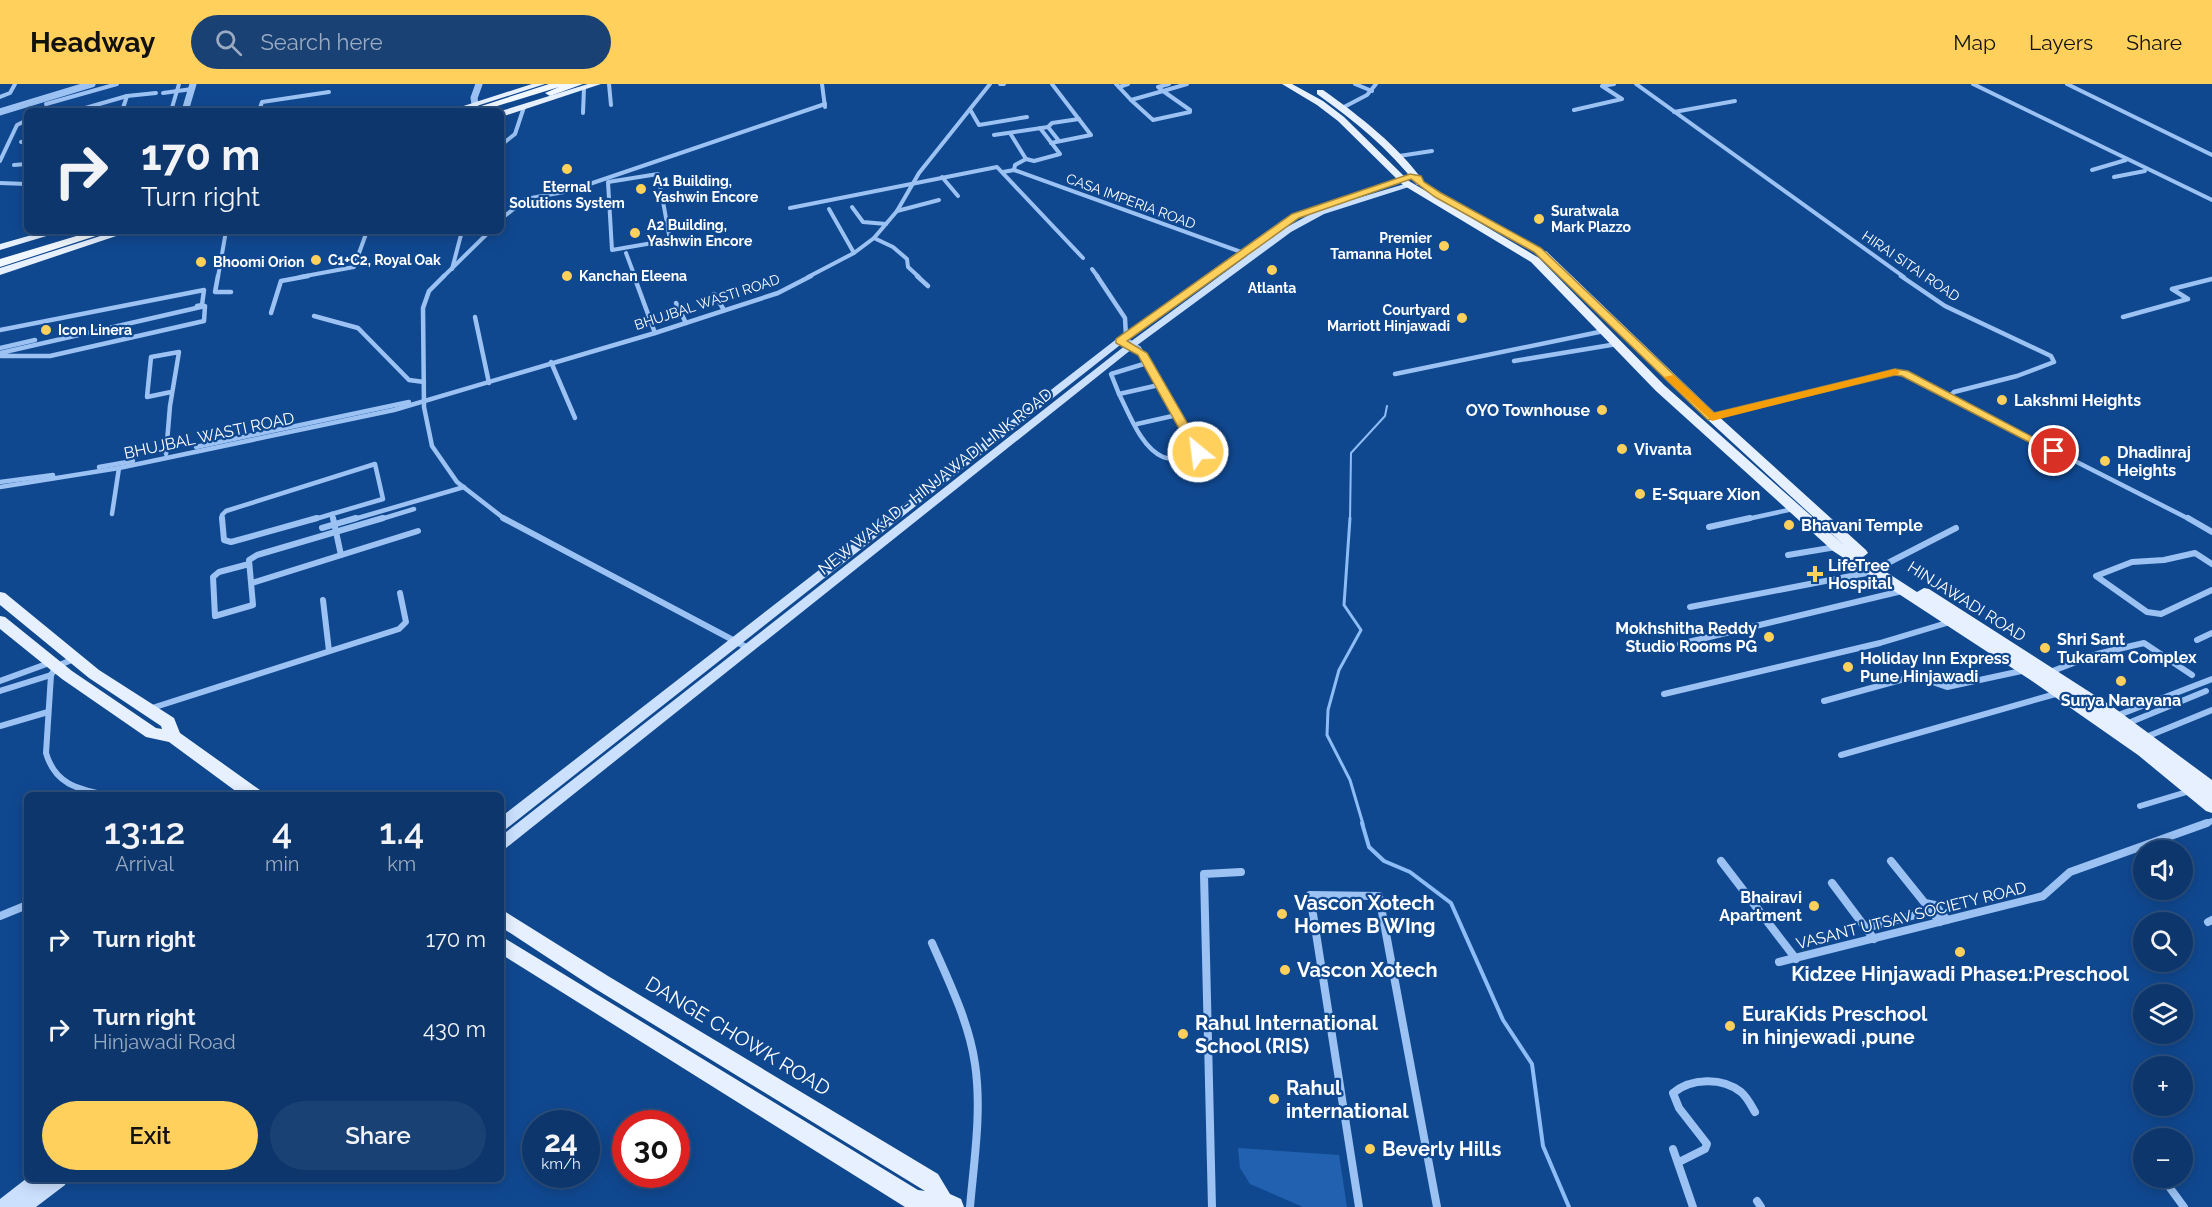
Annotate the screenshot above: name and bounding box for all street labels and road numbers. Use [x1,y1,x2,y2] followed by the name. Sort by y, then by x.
[1064,170,1198,232] street label: CASA IMPERIA ROAD
[1859,227,1963,305] street label: HIRAI SITAI ROAD
[632,271,782,333] street label: BHUJBAL WASTI ROAD
[815,384,1056,579] street label: NEW WAKAD - HINJAWADI LINK ROAD
[122,408,296,463] street label: BHUJBAL WASTI ROAD
[1904,557,2029,645] street label: HINJAWADI ROAD
[1794,878,2028,953] street label: VASANT UTSAV SOCIETY ROAD
[641,971,835,1101] street label: DANGE CHOWK ROAD

